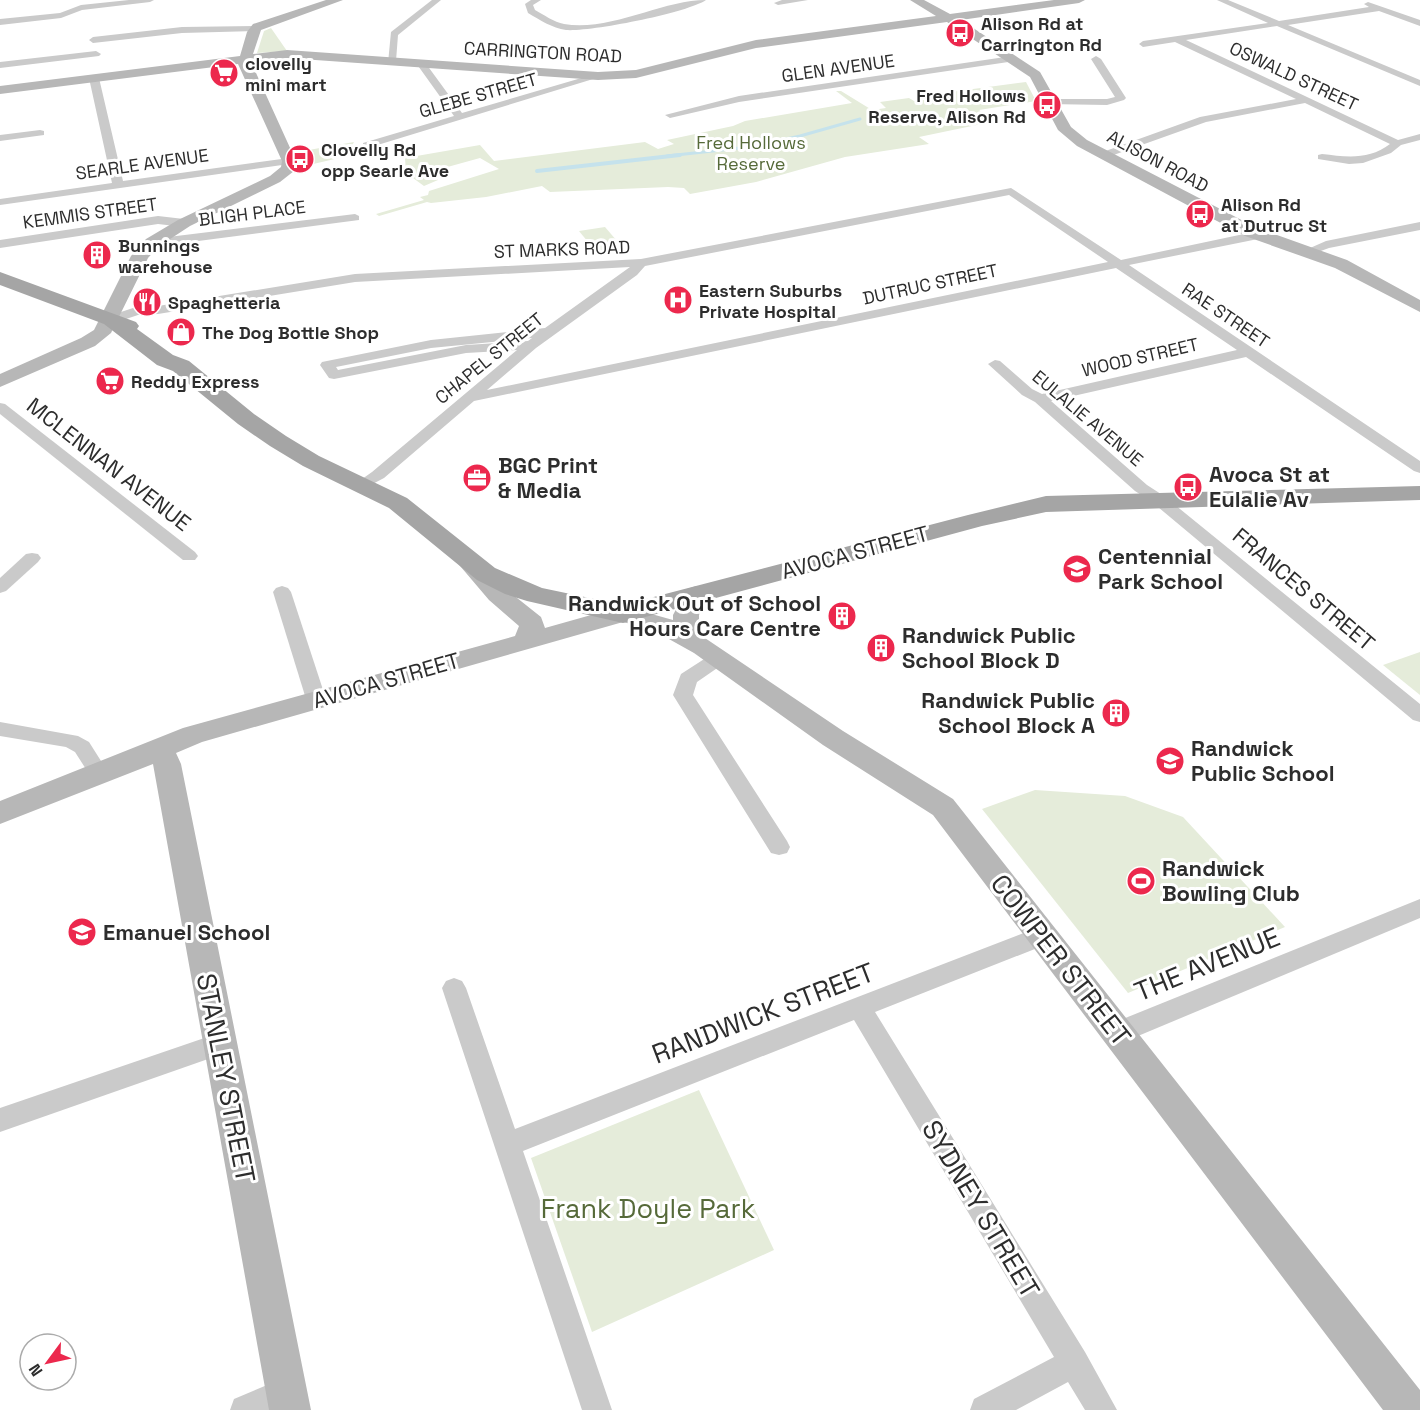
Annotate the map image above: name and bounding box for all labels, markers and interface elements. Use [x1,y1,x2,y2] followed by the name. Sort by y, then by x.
[981,12,1102,56] place label: Alison Rd at Carrington Rd
[944,17,976,49] bus stop icon: Alison Rd at Carrington Rd
[463,36,623,68] street label: CARRINGTON ROAD
[1226,36,1362,116] street label: OSWALD STREET
[780,49,896,87] street label: GLEN AVENUE
[245,52,327,96] place label: clovelly mini mart
[208,57,240,89] supermarket icon: clovelly mini mart
[416,67,540,123] street label: GLEBE STREET
[868,84,1026,128] place label: Fred Hollows Reserve, Alison Rd
[1031,89,1063,121] bus stop icon: Fred Hollows Reserve, Alison Rd
[1103,125,1213,197] street label: ALISON ROAD
[696,131,806,175] park label: Fred Hollows Reserve
[321,138,449,182] place label: Clovelly Rd opp Searle Ave
[74,143,210,185] street label: SEARLE AVENUE
[284,143,316,175] bus stop icon: Clovelly Rd opp Searle Ave
[21,192,159,234] street label: KEMMIS STREET
[1221,193,1327,237] place label: Alison Rd at Dutruc St
[197,195,307,231] street label: BLIGH PLACE
[1184,198,1216,230] bus stop icon: Alison Rd at Dutruc St
[118,234,213,278] place label: Bunnings warehouse
[493,235,631,263] street label: ST MARKS ROAD
[81,239,113,271] building icon: Bunnings warehouse
[860,258,1000,310] street label: DUTRUC STREET
[1178,277,1275,353] street label: RAE STREET
[699,279,842,323] place label: Eastern Suburbs Private Hospital
[662,284,694,316] hospital icon: Eastern Suburbs Private Hospital
[131,286,163,318] restaurant icon: Spaghetteria
[168,291,281,314] place label: Spaghetteria
[430,307,548,409] street label: CHAPEL STREET
[165,316,197,348] shop icon: The Dog Bottle Shop
[202,321,379,344] place label: The Dog Bottle Shop
[1079,332,1201,382] street label: WOOD STREET
[94,365,126,397] supermarket icon: Reddy Express
[1028,365,1148,471] street label: EULALIE AVENUE
[131,370,260,393] place label: Reddy Express
[21,391,197,537] street label: MCLENNAN AVENUE
[498,451,598,504] place label: BGC Print & Media
[1209,460,1330,513] place label: Avoca St at Eulalie Av
[461,462,493,494] office icon: BGC Print & Media
[1172,471,1204,503] bus stop icon: Avoca St at Eulalie Av
[778,519,932,585] street label: AVOCA STREET
[1227,521,1381,657] street label: FRANCES STREET
[1098,542,1223,595] place label: Centennial Park School
[1061,553,1093,585] school or university icon: Centennial Park School
[568,589,821,642] place label: Randwick Out of School Hours Care Centre
[826,600,858,632] building icon: Randwick Out of School Hours Care Centre
[902,621,1076,674] place label: Randwick Public School Block D
[865,632,897,664] building icon: Randwick Public School Block D
[309,646,463,714] street label: AVOCA STREET
[921,686,1095,739] place label: Randwick Public School Block A
[1100,697,1132,729] building icon: Randwick Public School Block A
[1191,734,1335,787] place label: Randwick Public School
[1154,745,1186,777] school or university icon: Randwick Public School
[1162,854,1300,907] place label: Randwick Bowling Club
[1125,865,1157,897] sports icon: Randwick Bowling Club
[983,867,1139,1053] street label: COWPER STREET
[66,916,98,948] school or university icon: Emanuel School
[103,918,270,946] place label: Emanuel School
[1129,919,1285,1009] street label: THE AVENUE
[647,954,879,1072] street label: RANDWICK STREET
[189,970,263,1186] street label: STANLEY STREET
[914,1114,1048,1304] street label: SYDNEY STREET
[541,1191,755,1226] park label: Frank Doyle Park
[18,1332,78,1392] north arrow
[24,1360,48,1380] text: N

